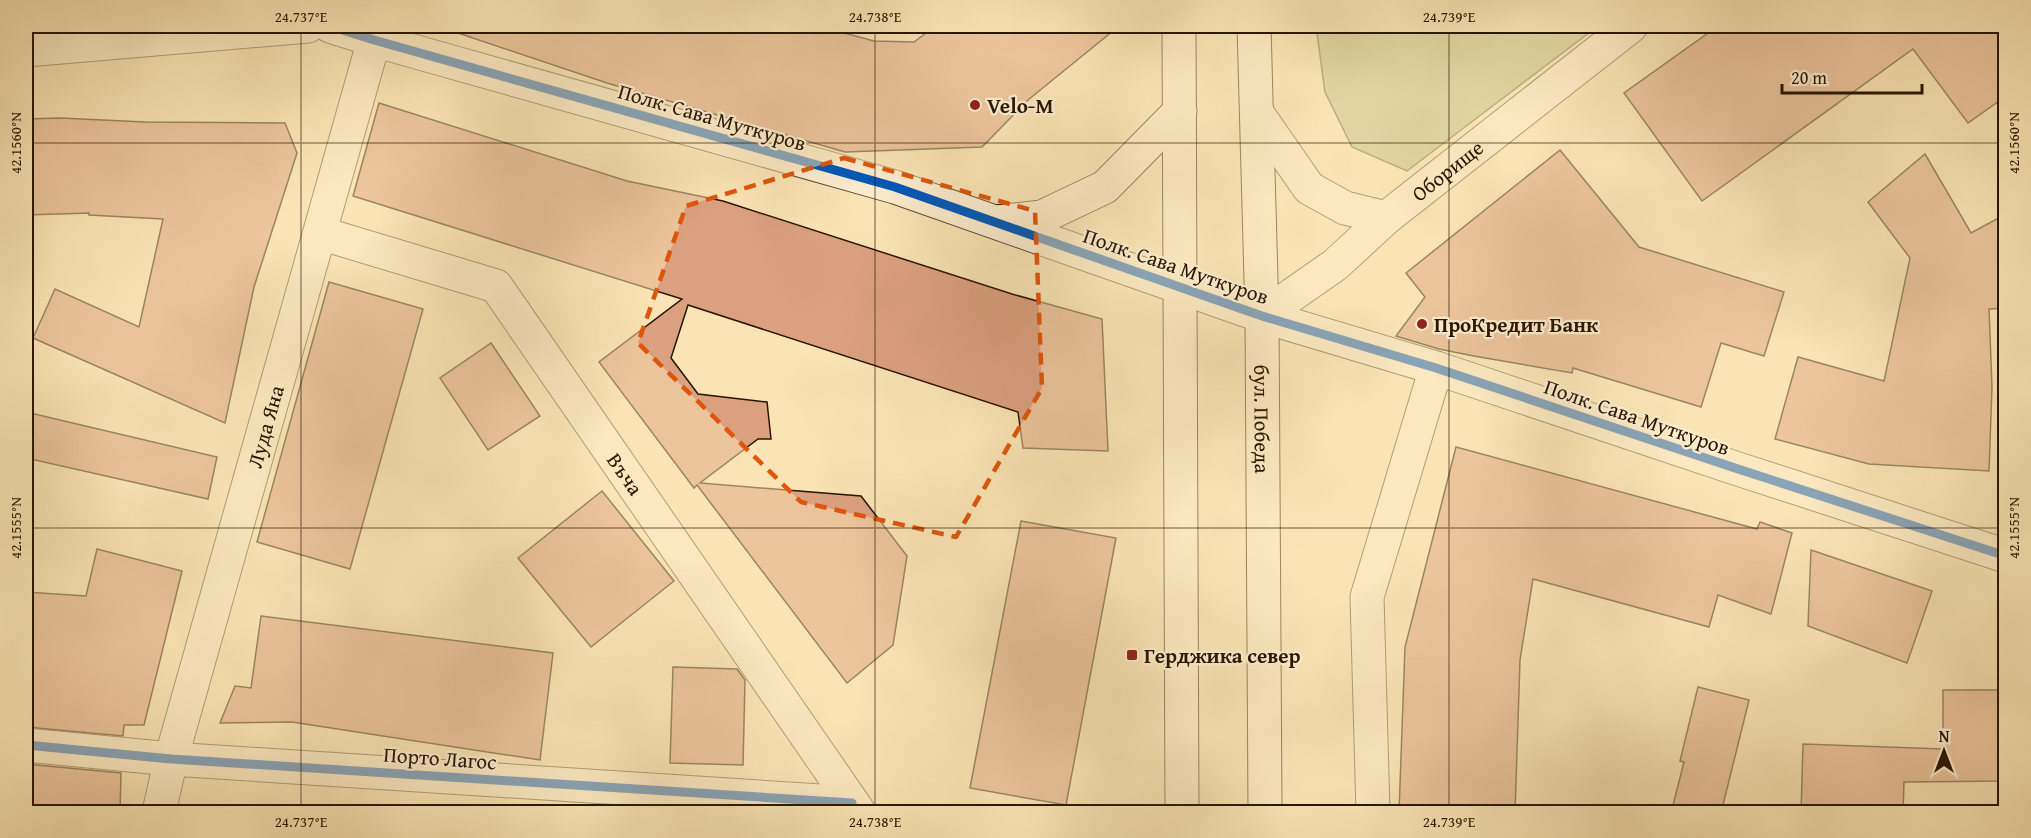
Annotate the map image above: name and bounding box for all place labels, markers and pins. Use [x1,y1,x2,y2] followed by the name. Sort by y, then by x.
[987,90,1053,121] place label: Velo-M
[968,98,982,112] marker: Velo-M
[1434,309,1599,340] place label: ПроКредит Банк
[1415,317,1429,331] marker: ПроКредит Банк
[1144,640,1301,671] place label: Герджика север
[1125,648,1139,662] marker: Герджика север

